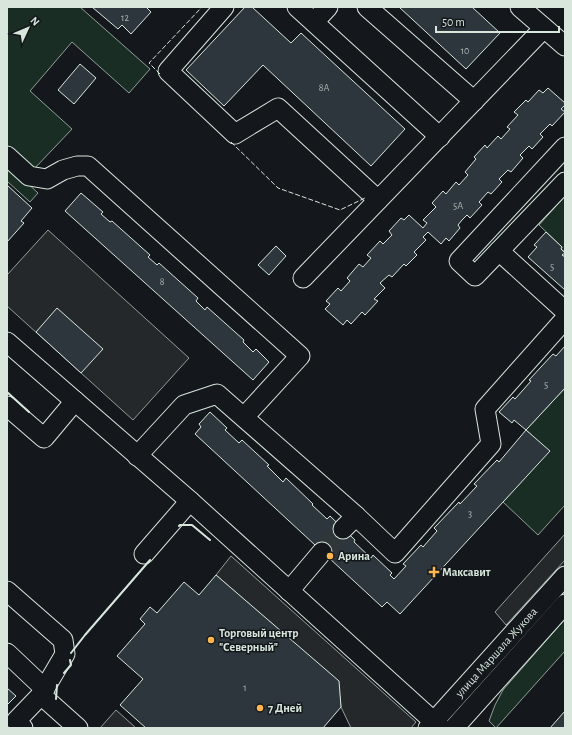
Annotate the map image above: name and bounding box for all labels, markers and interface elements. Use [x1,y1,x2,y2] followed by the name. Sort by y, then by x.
[8,8,48,48] north arrow
[436,8,559,34] scale bar
[121,13,129,23] house number: 12
[28,15,41,28] text: N
[442,16,465,28] text: 50 m
[461,46,469,56] house number: 10
[319,83,329,93] house number: 8А
[453,201,463,211] house number: 5А
[550,262,554,272] house number: 5
[160,277,165,287] house number: 8
[544,380,548,390] house number: 5
[468,509,472,519] house number: 3
[338,550,370,562] place label: Арина
[325,551,335,561] marker: Арина
[442,566,491,578] place label: Максавит
[429,567,439,577] marker: Максавит
[452,605,540,701] street label: улица Маршала Жукова
[219,627,298,653] place label: Торговый центр "Северный"
[206,635,216,645] marker: Торговый центр "Северный"
[243,683,247,693] house number: 1
[268,702,302,714] place label: 7 Дней
[255,703,265,713] marker: 7 Дней

